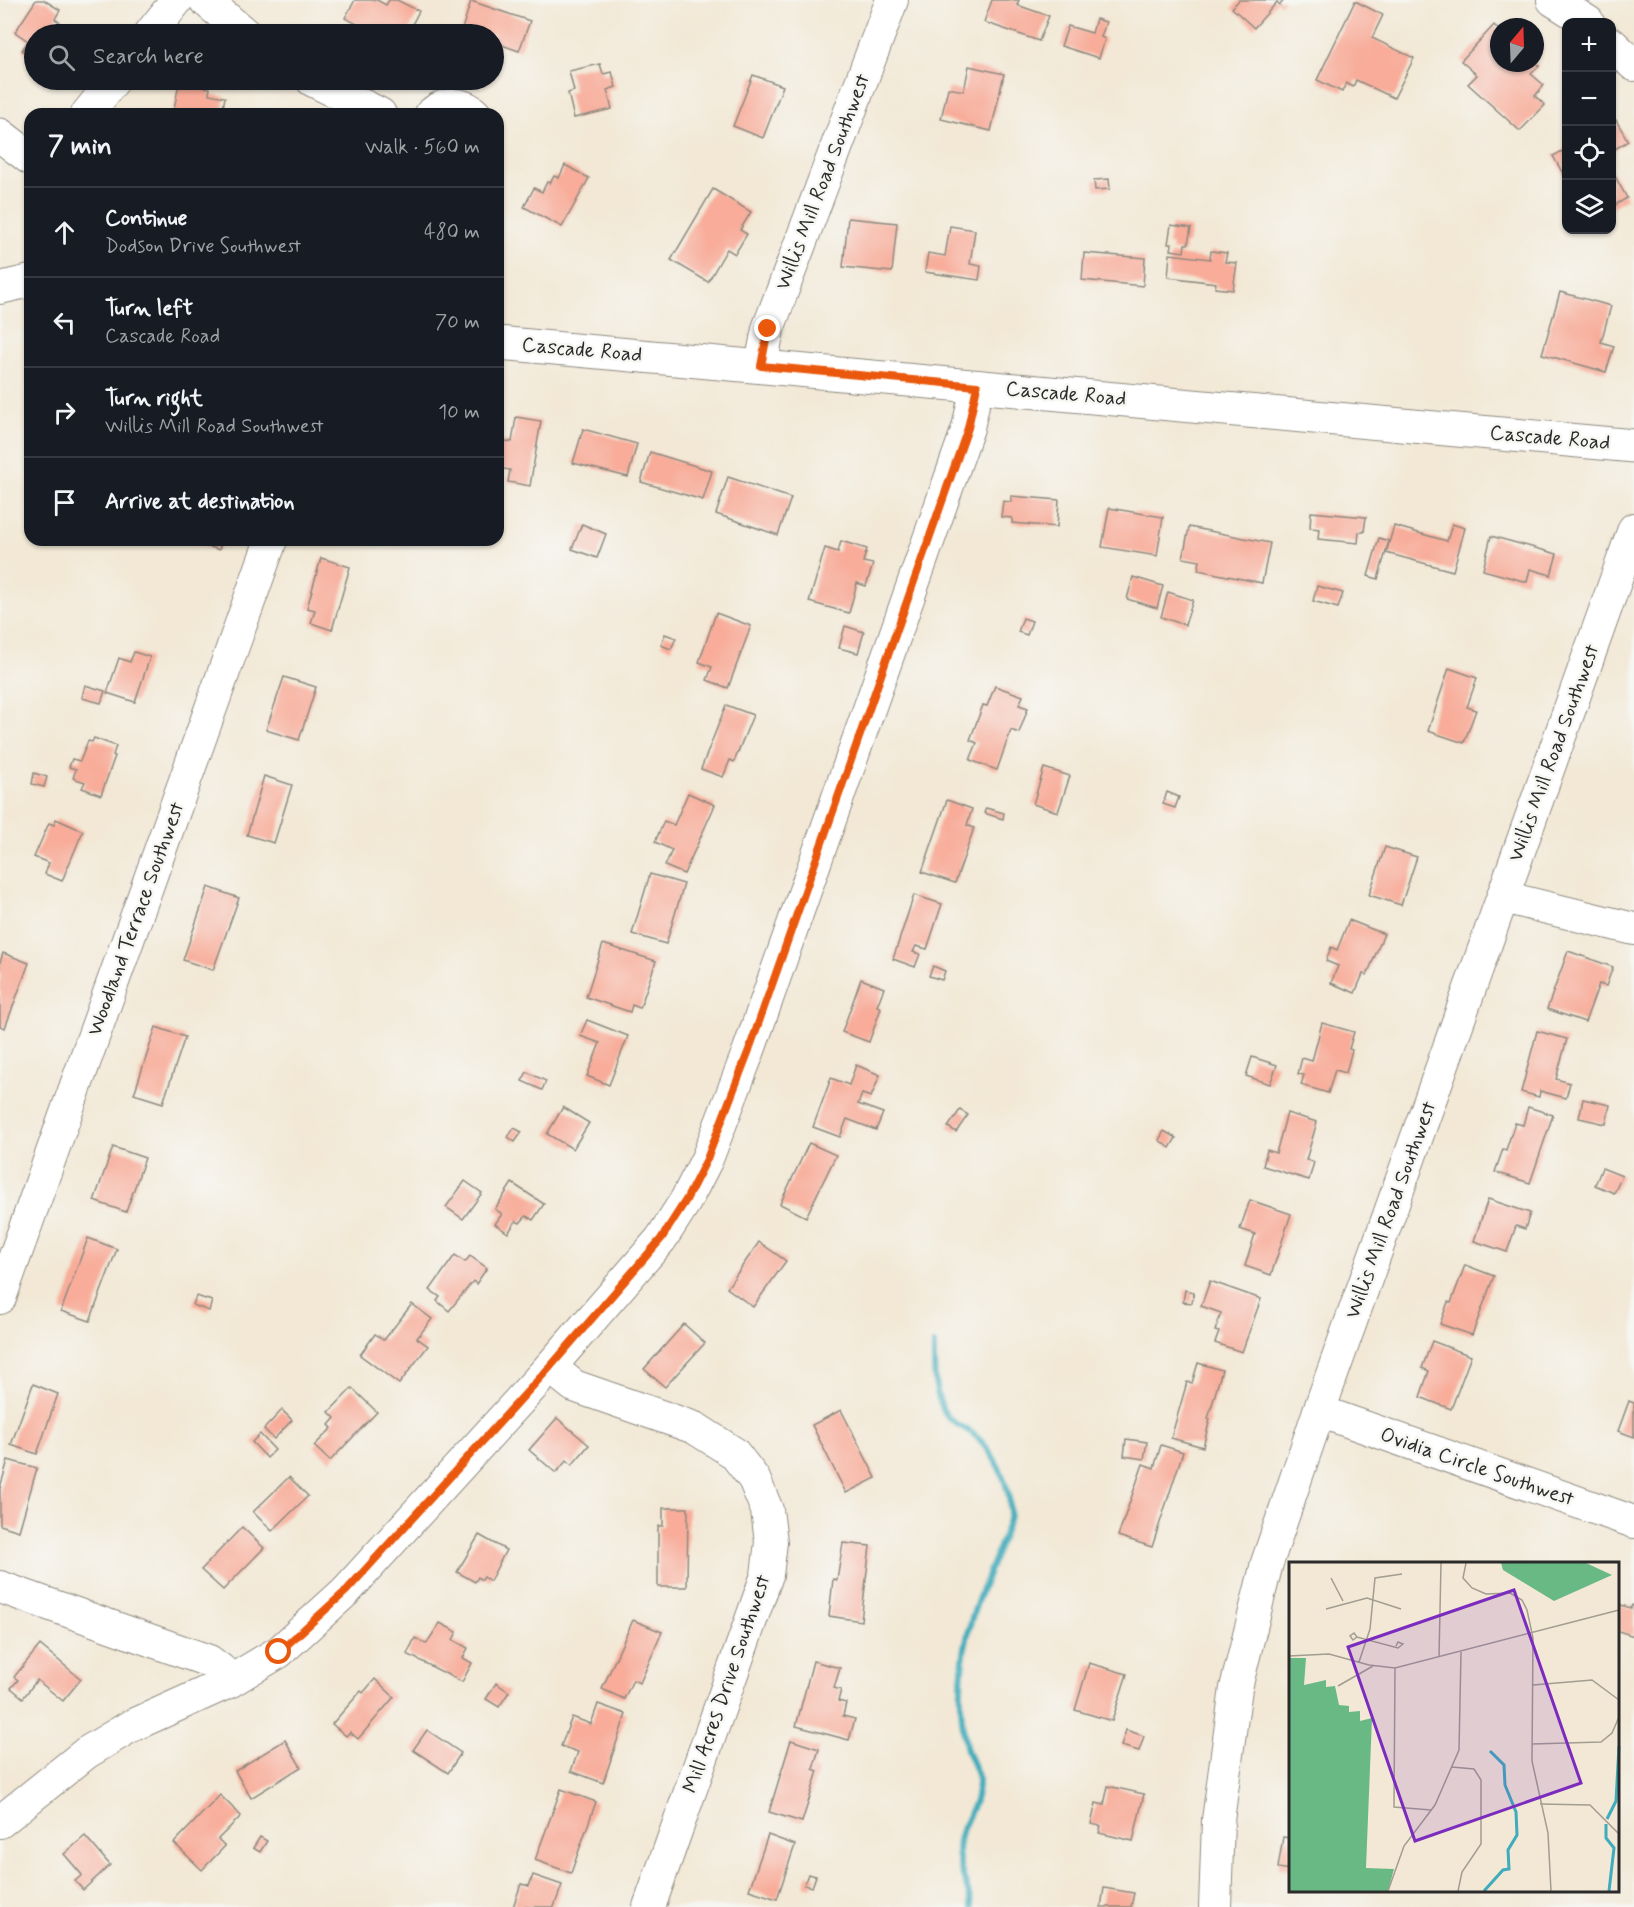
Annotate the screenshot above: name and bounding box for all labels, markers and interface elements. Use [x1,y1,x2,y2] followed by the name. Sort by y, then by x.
[1490,18,1544,72] north arrow
[1562,18,1616,234] map controls
[1562,18,1616,72] button: +
[24,24,504,90] search box
[45,41,78,74] icon: search
[93,43,204,71] text: Search here
[769,69,877,294] street label: Willis Mill Road Southwest
[1562,72,1616,126] button: −
[1562,126,1616,180] button: locate
[48,130,112,164] text: 7 min
[365,134,480,161] text: Walk · 560 m
[1562,180,1616,234] button: layers
[105,205,187,233] text: Continue
[48,216,81,249] icon: ahead
[424,219,480,246] text: 480 m
[105,233,301,260] text: Dodson Drive Southwest
[105,295,193,323] text: Turn left
[48,306,81,339] icon: left
[435,309,480,336] text: 70 m
[754,315,780,341] route end
[105,323,220,350] text: Cascade Road
[521,331,643,369] street label: Cascade Road
[1005,375,1127,413] street label: Cascade Road
[105,385,203,413] text: Turn right
[48,396,81,429] icon: right
[438,399,480,426] text: 10 m
[105,413,324,440] text: Willis Mill Road Southwest
[1489,419,1611,457] street label: Cascade Road
[48,486,81,519] icon: arrive
[105,488,295,516] text: Arrive at destination
[1502,640,1607,866] street label: Willis Mill Road Southwest
[81,798,192,1040] street label: Woodland Terrace Southwest
[1339,1097,1444,1323] street label: Willis Mill Road Southwest
[1376,1421,1578,1513] street label: Ovidia Circle Southwest
[1289,1562,1619,1892] inset map
[676,1571,778,1797] street label: Mill Acres Drive Southwest
[265,1638,291,1664] route start

